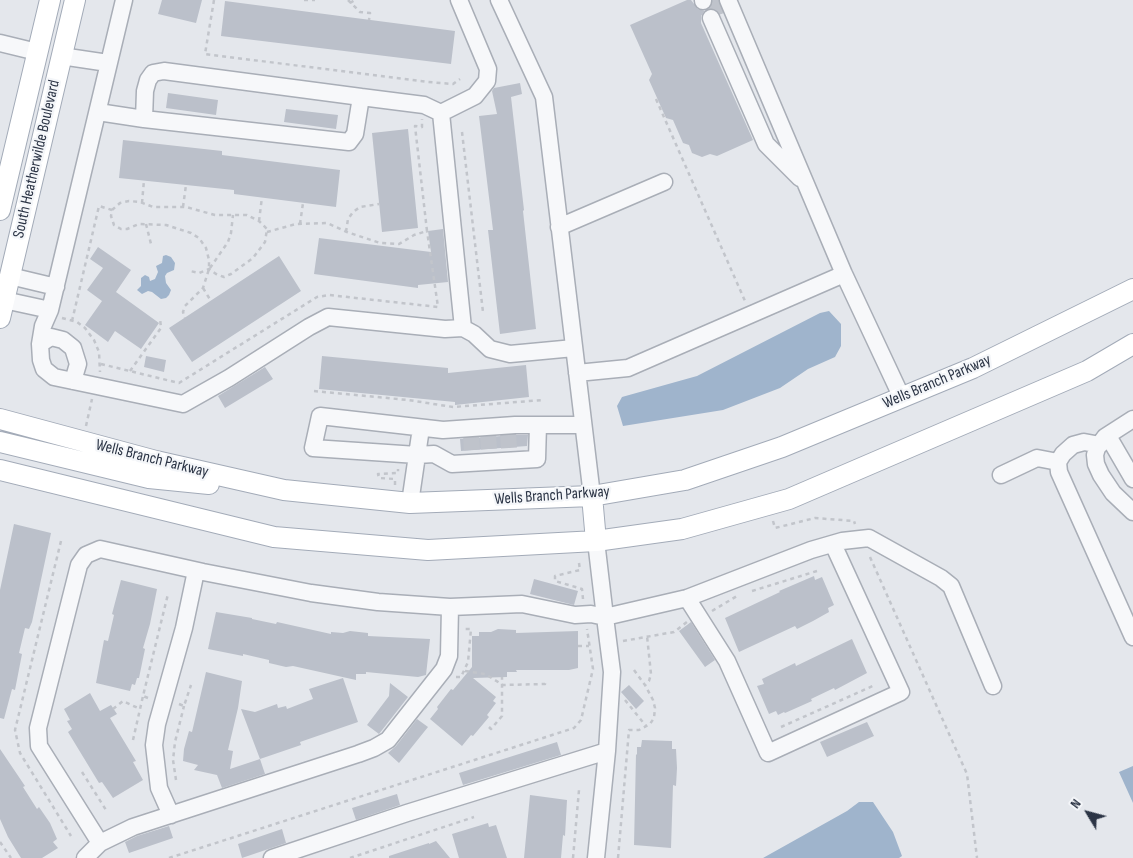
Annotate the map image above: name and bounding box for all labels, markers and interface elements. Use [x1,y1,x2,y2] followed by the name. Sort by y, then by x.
[9,78,65,240] street label: South Heatherwilde Boulevard
[880,351,994,413] street label: Wells Branch Parkway
[94,436,210,482] street label: Wells Branch Parkway
[494,482,610,510] street label: Wells Branch Parkway
[1063,788,1113,838] north arrow
[1067,796,1085,812] text: N

